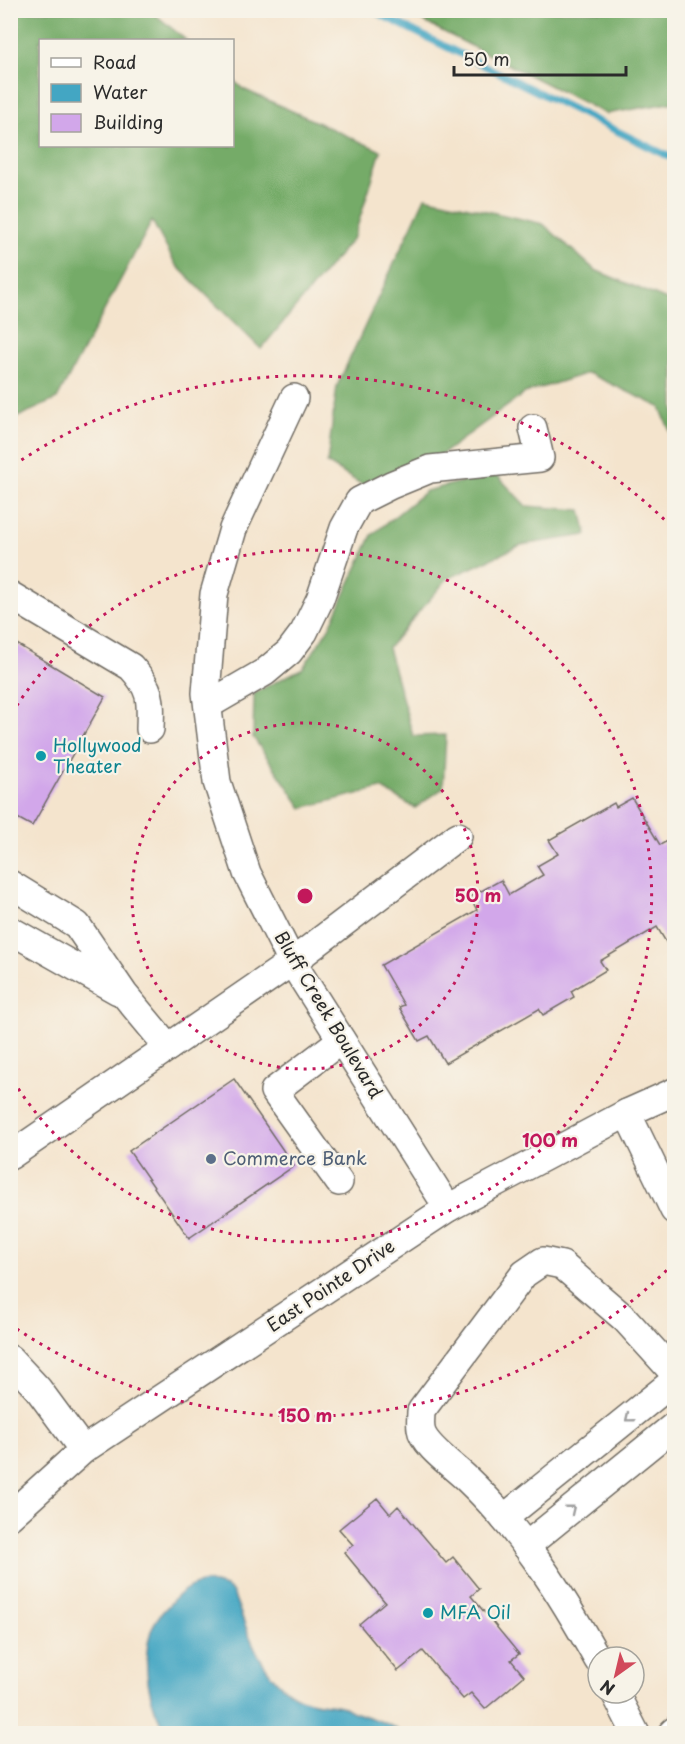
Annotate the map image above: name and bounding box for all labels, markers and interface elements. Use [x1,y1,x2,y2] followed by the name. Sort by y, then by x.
[39,39,234,147] legend
[454,39,626,77] scale bar
[463,45,510,72] text: 50 m
[93,48,137,75] text: Road
[93,78,148,105] text: Water
[93,108,163,135] text: Building
[53,731,142,779] place label: Hollywood Theater
[34,749,48,763] marker: Hollywood Theater
[455,881,501,908] text: 50 m
[295,886,315,906] centre of rings
[269,926,390,1103] street label: Bluff Creek Boulevard
[522,1126,578,1153] text: 100 m
[223,1144,367,1171] place label: Commerce Bank
[204,1152,218,1166] marker: Commerce Bank
[261,1232,399,1338] street label: East Pointe Drive
[278,1401,332,1428] text: 150 m
[625,1410,636,1421] one-way arrow
[565,1505,576,1516] one-way arrow
[440,1598,511,1625] place label: MFA Oil
[421,1606,435,1620] marker: MFA Oil
[586,1645,646,1705] north arrow
[595,1675,619,1702] text: N

